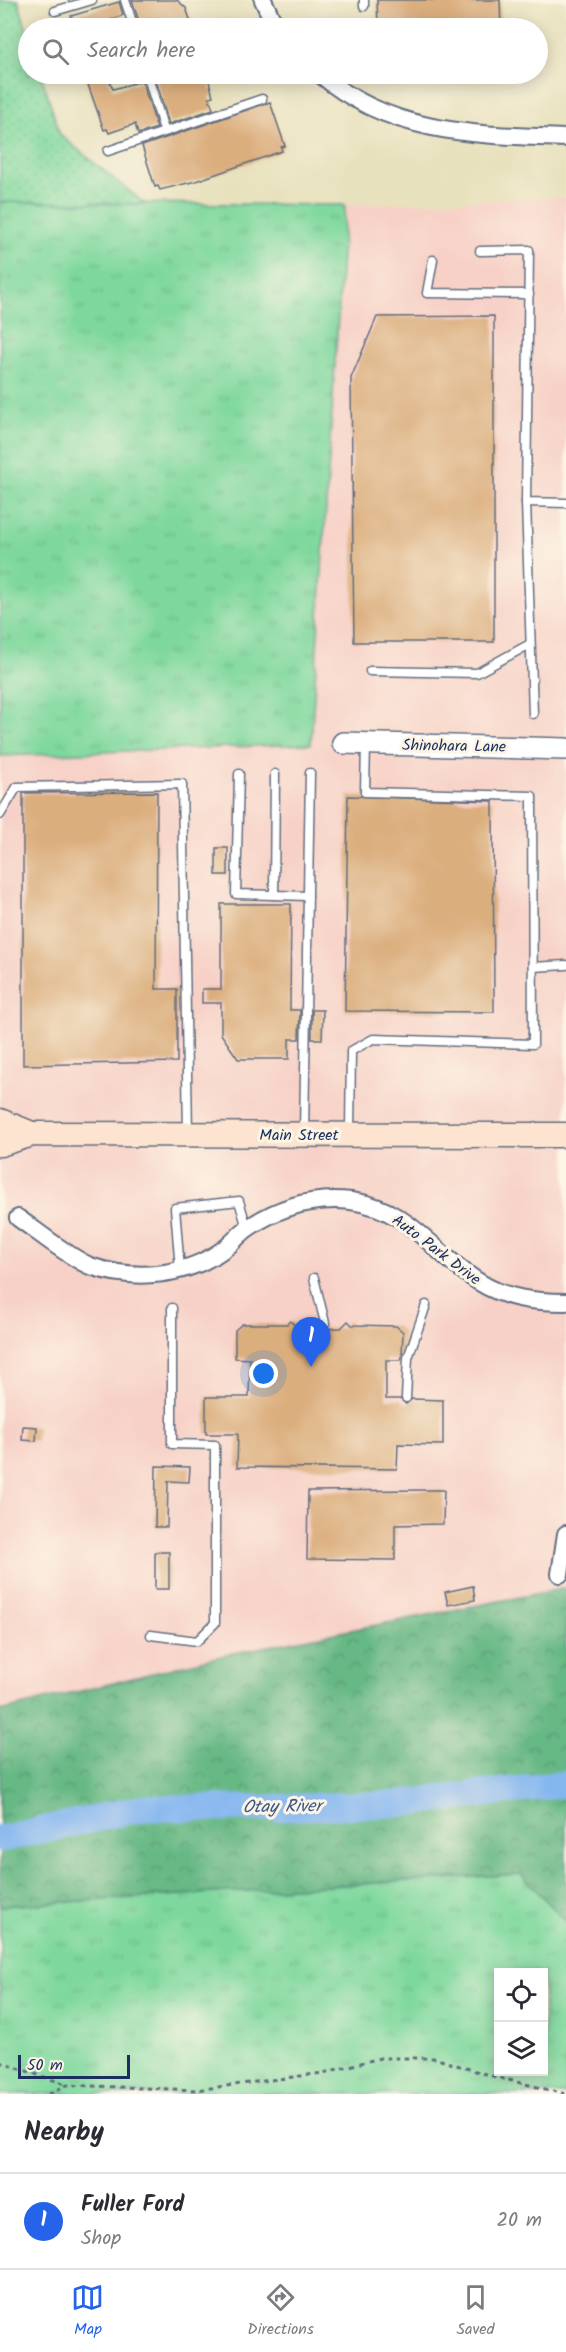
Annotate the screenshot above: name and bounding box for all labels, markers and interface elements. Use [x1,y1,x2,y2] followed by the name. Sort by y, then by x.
[18,18,548,84] search box
[87,34,195,69] text: Search here
[39,35,72,68] icon: search
[402,733,506,760] street label: Shinohara Lane
[259,1123,340,1148] street label: Main Street
[386,1208,486,1292] street label: Auto Park Drive
[292,1318,330,1367] pin: 1
[249,1359,278,1388] your location
[242,1792,326,1823] water label: Otay River
[494,1968,548,2076] map controls
[494,1968,548,2022] button: locate
[494,2022,548,2076] button: layers
[18,2052,130,2080] scale bar
[27,2053,63,2078] text: 50 m
[24,2112,104,2154] text: Nearby
[81,2188,184,2223] text: Fuller Ford
[40,2205,47,2237] text: 1
[496,2205,542,2237] text: 20 m
[81,2223,121,2255] text: Shop
[71,2281,104,2342] tab: Map
[247,2281,314,2342] tab: Directions
[457,2281,495,2342] tab: Saved

